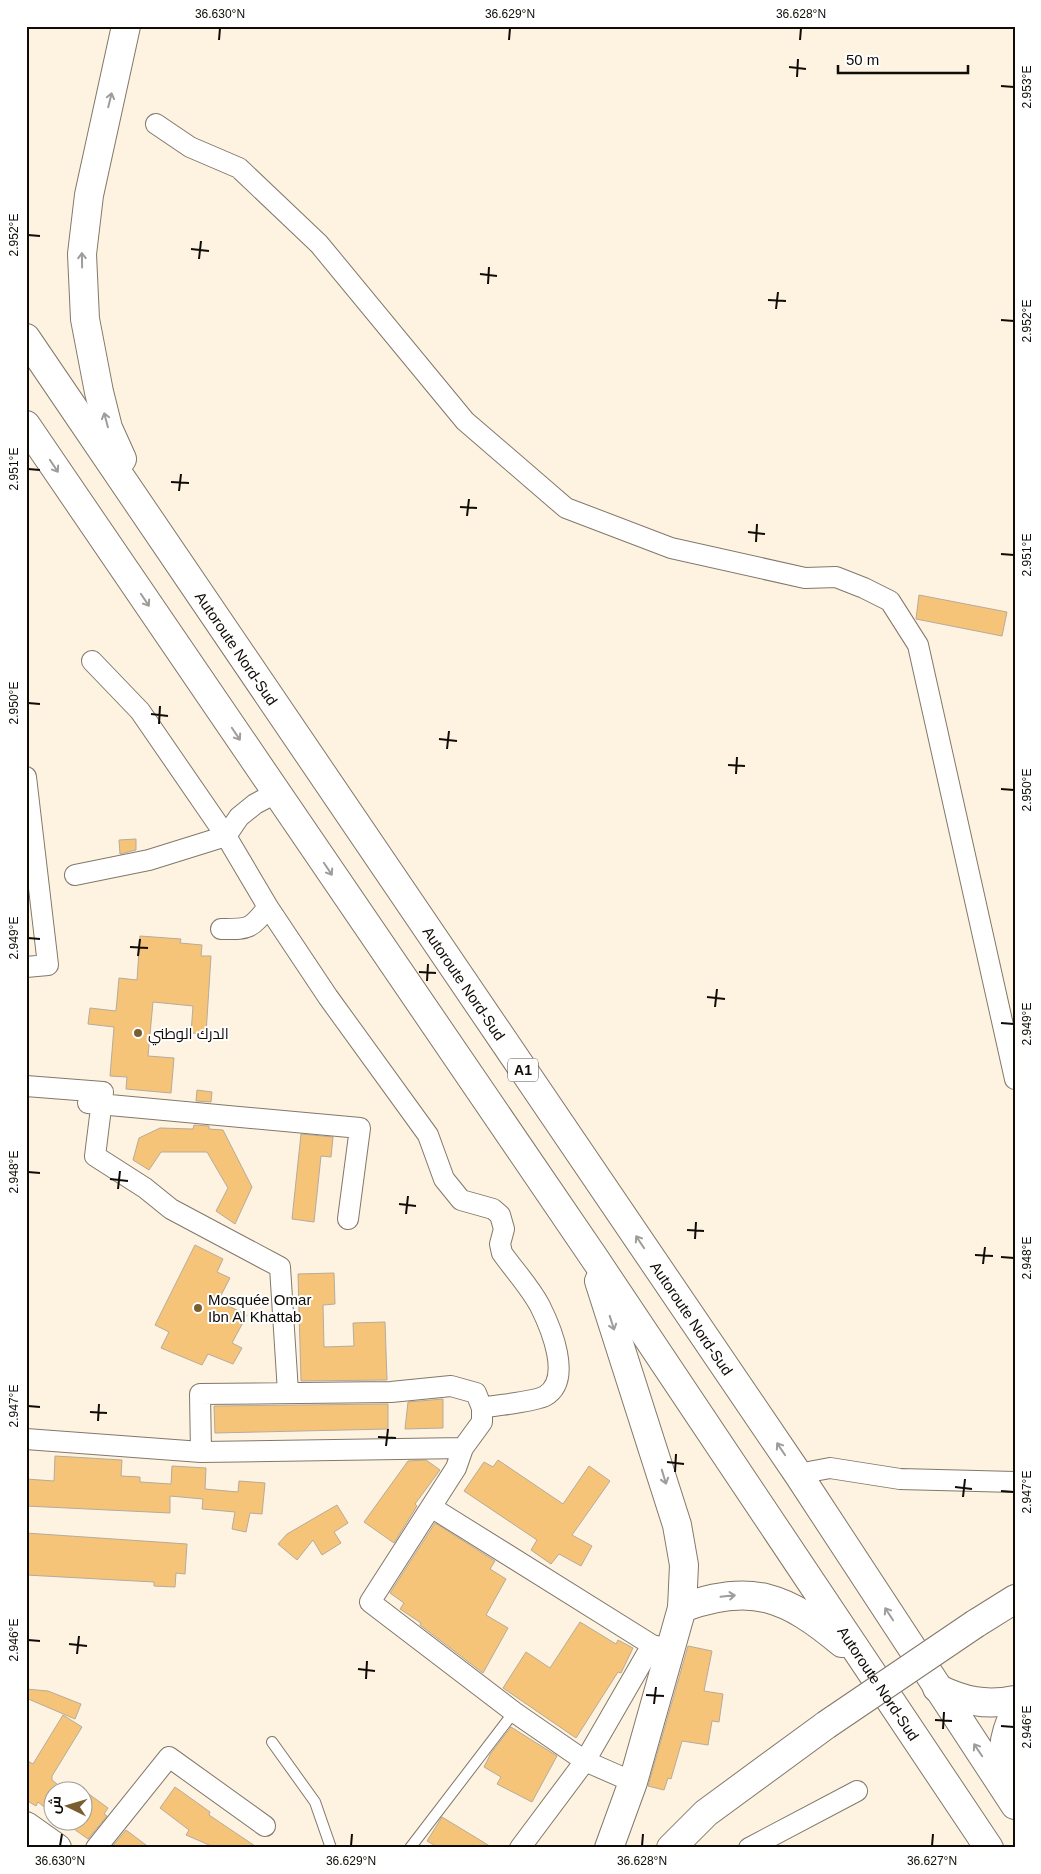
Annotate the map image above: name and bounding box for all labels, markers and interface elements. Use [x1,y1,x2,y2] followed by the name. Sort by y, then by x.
[195,7,245,21] text: 36.630°N
[485,7,535,21] text: 36.629°N
[776,7,826,21] text: 36.628°N
[838,42,968,74] scale bar
[846,51,879,68] text: 50 m
[1020,66,1034,108] text: 2.953°E
[106,93,115,109] one-way arrow
[7,214,21,256] text: 2.952°E
[77,252,87,268] one-way arrow
[1020,300,1034,342] text: 2.952°E
[101,412,110,428] one-way arrow
[7,448,21,490] text: 2.951°E
[49,458,59,472] one-way arrow
[1020,534,1034,576] text: 2.951°E
[192,588,281,708] street label: Autoroute Nord-Sud
[140,593,150,607] one-way arrow
[7,682,21,724] text: 2.950°E
[232,727,242,741] one-way arrow
[1020,769,1034,811] text: 2.950°E
[323,861,333,875] one-way arrow
[7,917,21,959] text: 2.949°E
[420,923,509,1043] street label: Autoroute Nord-Sud
[1020,1003,1034,1045] text: 2.949°E
[148,1025,229,1046] place label: الدرك الوطني
[132,1027,144,1039] marker: الدرك الوطني
[508,1058,538,1082] road number: A1
[7,1151,21,1193] text: 2.948°E
[635,1235,645,1249] one-way arrow
[1020,1237,1034,1279] text: 2.948°E
[648,1258,737,1378] street label: Autoroute Nord-Sud
[208,1291,311,1325] place label: Mosquée Omar Ibn Al Khattab
[192,1302,204,1314] marker: Mosquée Omar Ibn Al Khattab
[607,1315,617,1331] one-way arrow
[7,1385,21,1427] text: 2.947°E
[776,1442,786,1456] one-way arrow
[659,1469,669,1485] one-way arrow
[1020,1471,1034,1513] text: 2.947°E
[720,1591,736,1601] one-way arrow
[884,1607,894,1621] one-way arrow
[7,1619,21,1661] text: 2.946°E
[835,1623,923,1743] street label: Autoroute Nord-Sud
[1020,1706,1034,1748] text: 2.946°E
[973,1743,983,1757] one-way arrow
[42,1782,92,1832] north arrow
[46,1795,65,1815] text: ش
[35,1854,85,1868] text: 36.630°N
[326,1854,376,1868] text: 36.629°N
[617,1854,667,1868] text: 36.628°N
[907,1854,957,1868] text: 36.627°N

